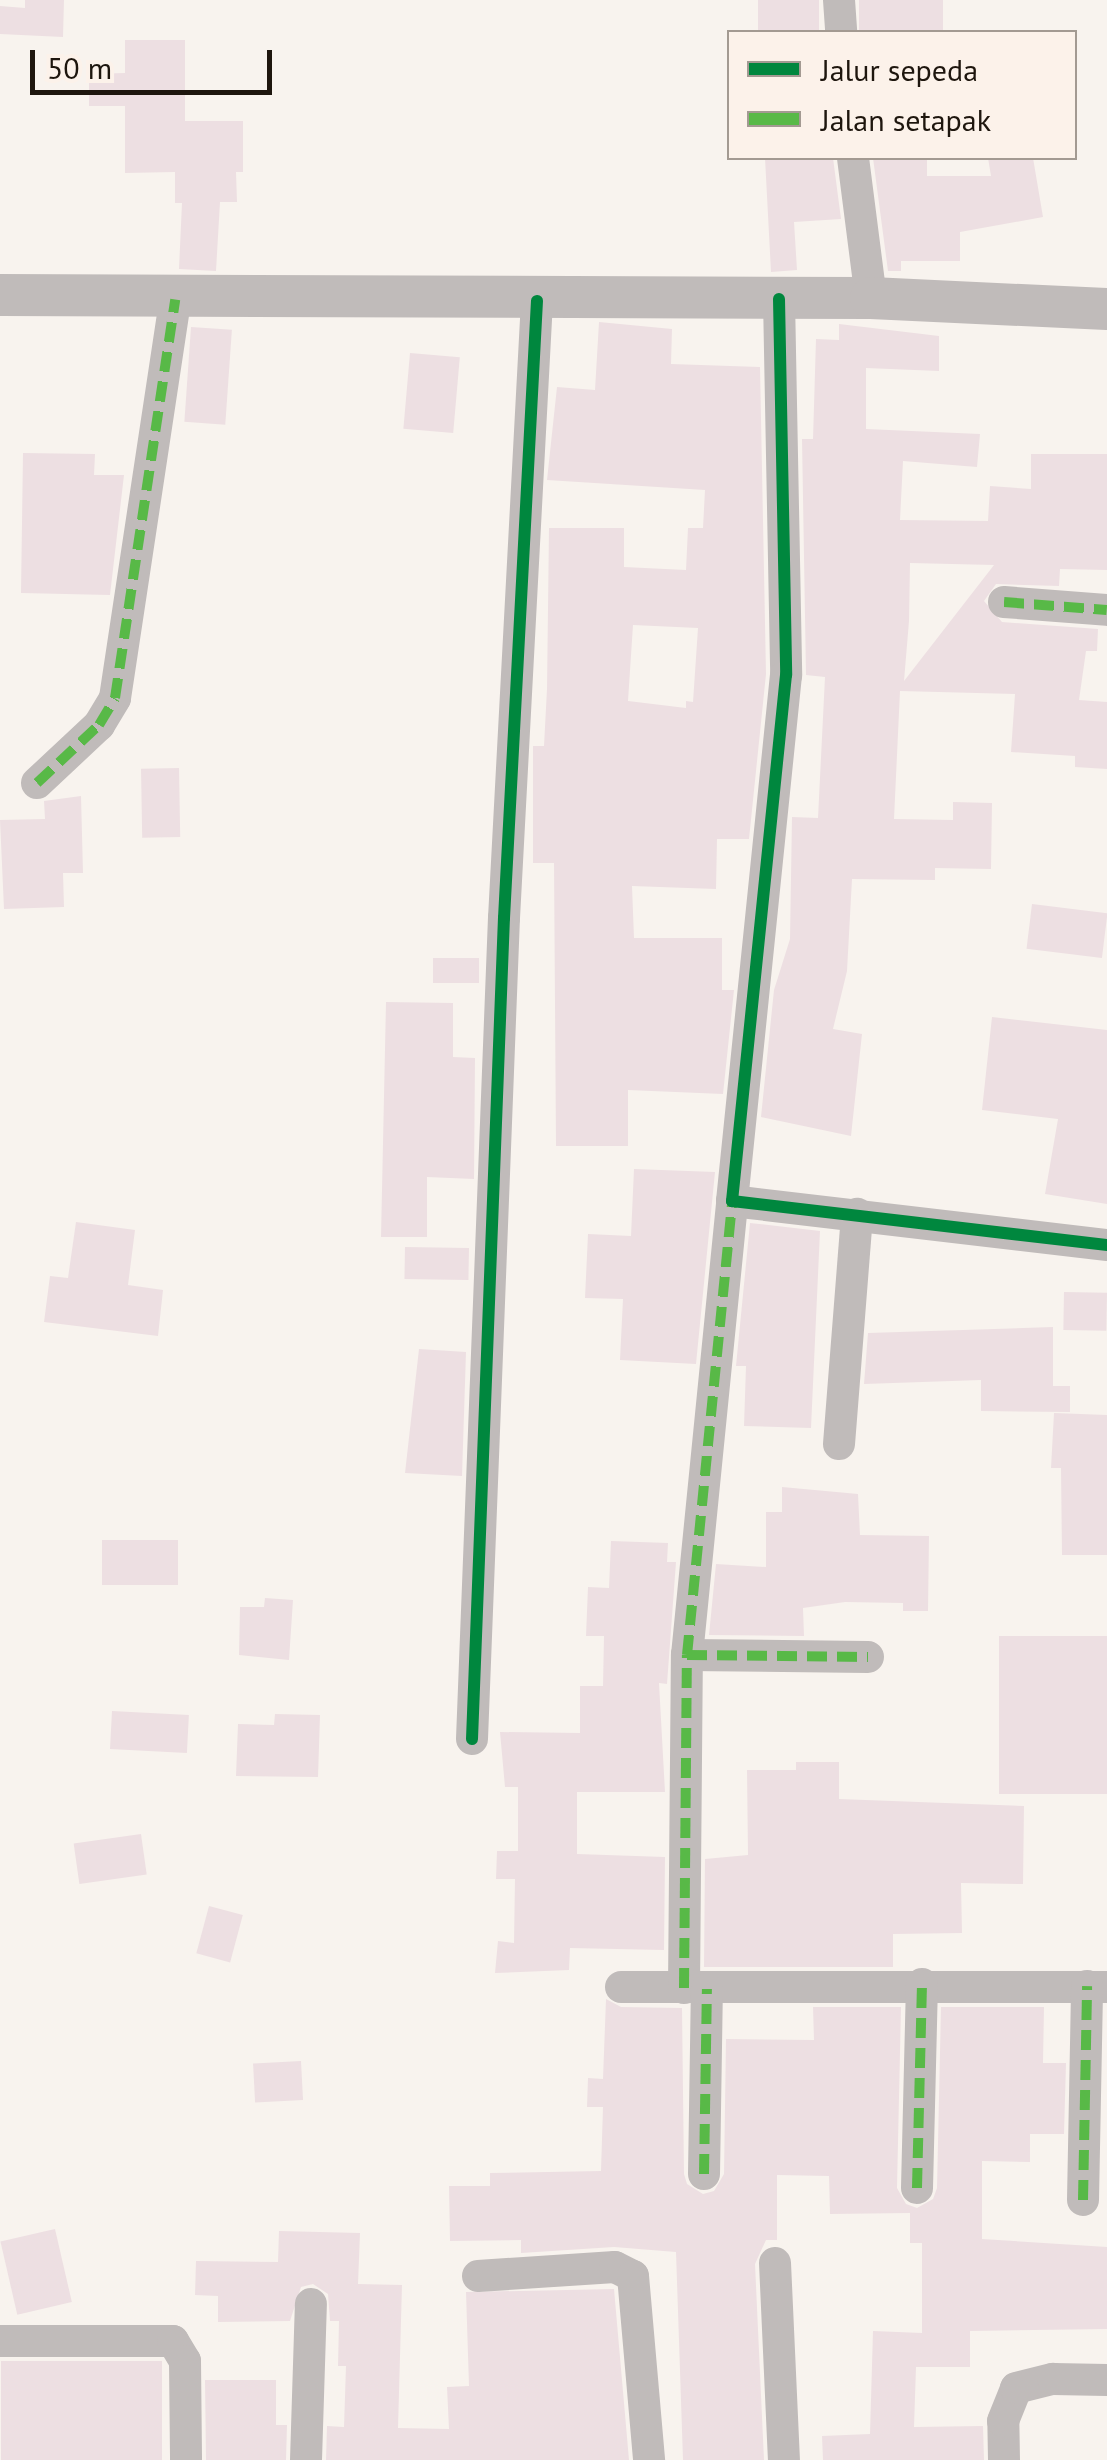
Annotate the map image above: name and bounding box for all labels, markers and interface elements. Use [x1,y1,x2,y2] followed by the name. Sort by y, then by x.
[35,30,278,92] scale bar
[727,30,1077,160] legend
[47,48,112,87] text: 50 m
[821,50,978,89] text: Jalur sepeda
[821,100,991,139] text: Jalan setapak

